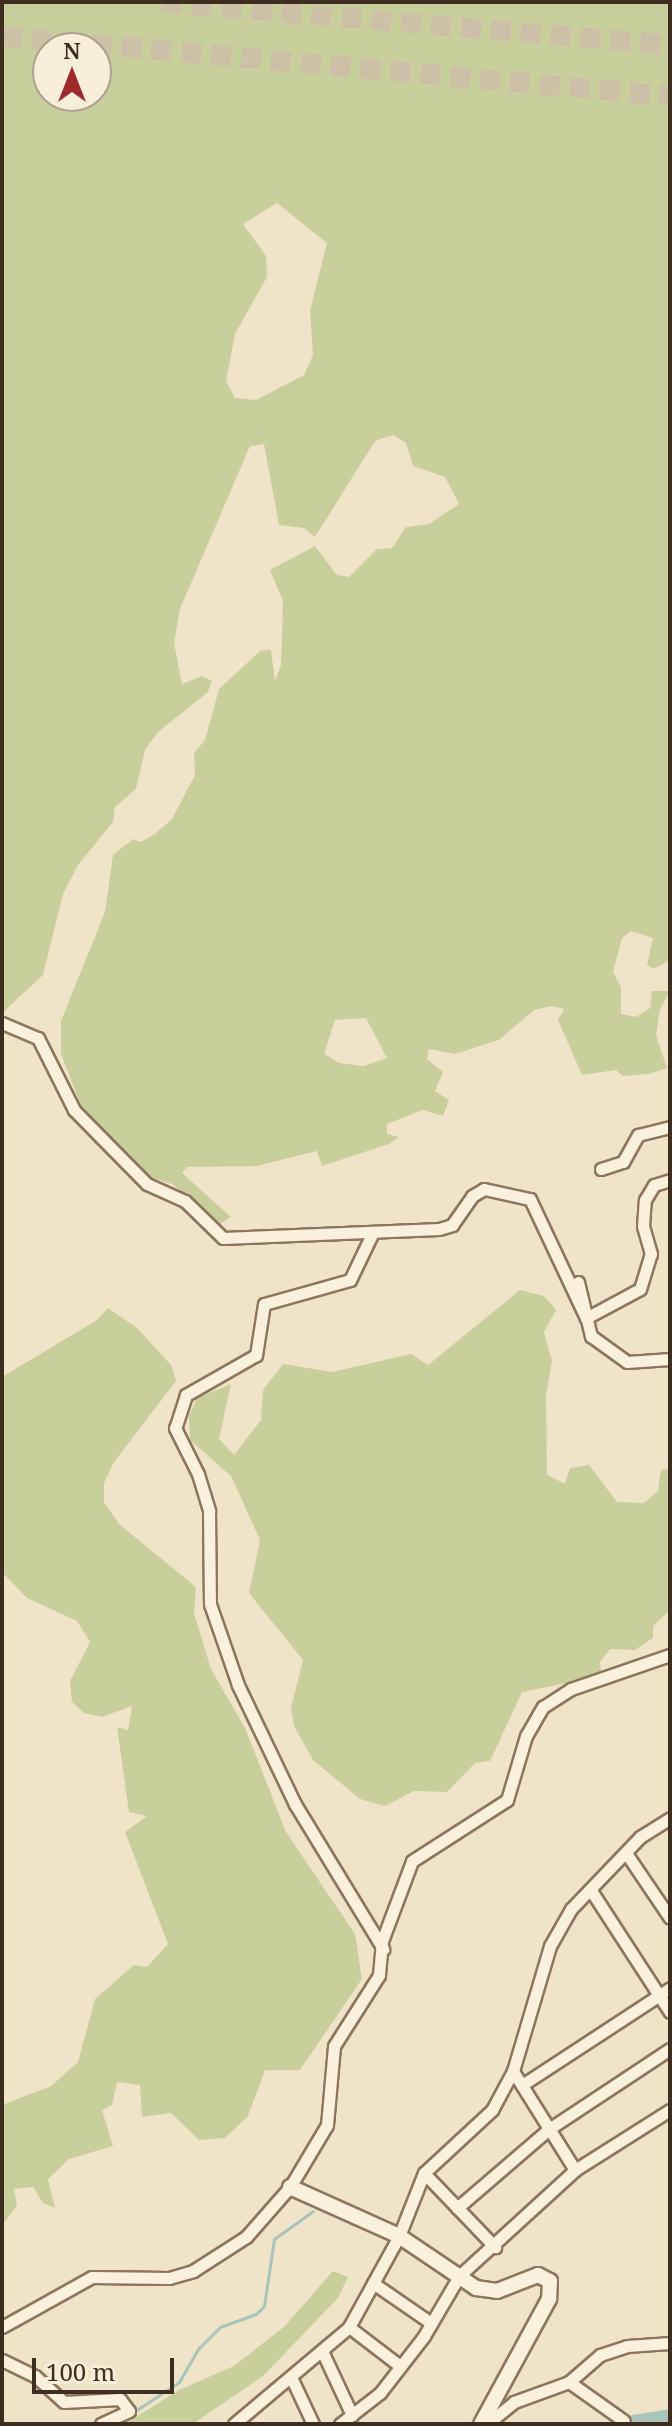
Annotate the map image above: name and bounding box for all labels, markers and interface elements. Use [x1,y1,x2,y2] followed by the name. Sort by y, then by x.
[32,32,112,112] north arrow
[63,35,81,65] text: N
[36,2342,178,2392] scale bar
[46,2355,115,2388] text: 100 m

